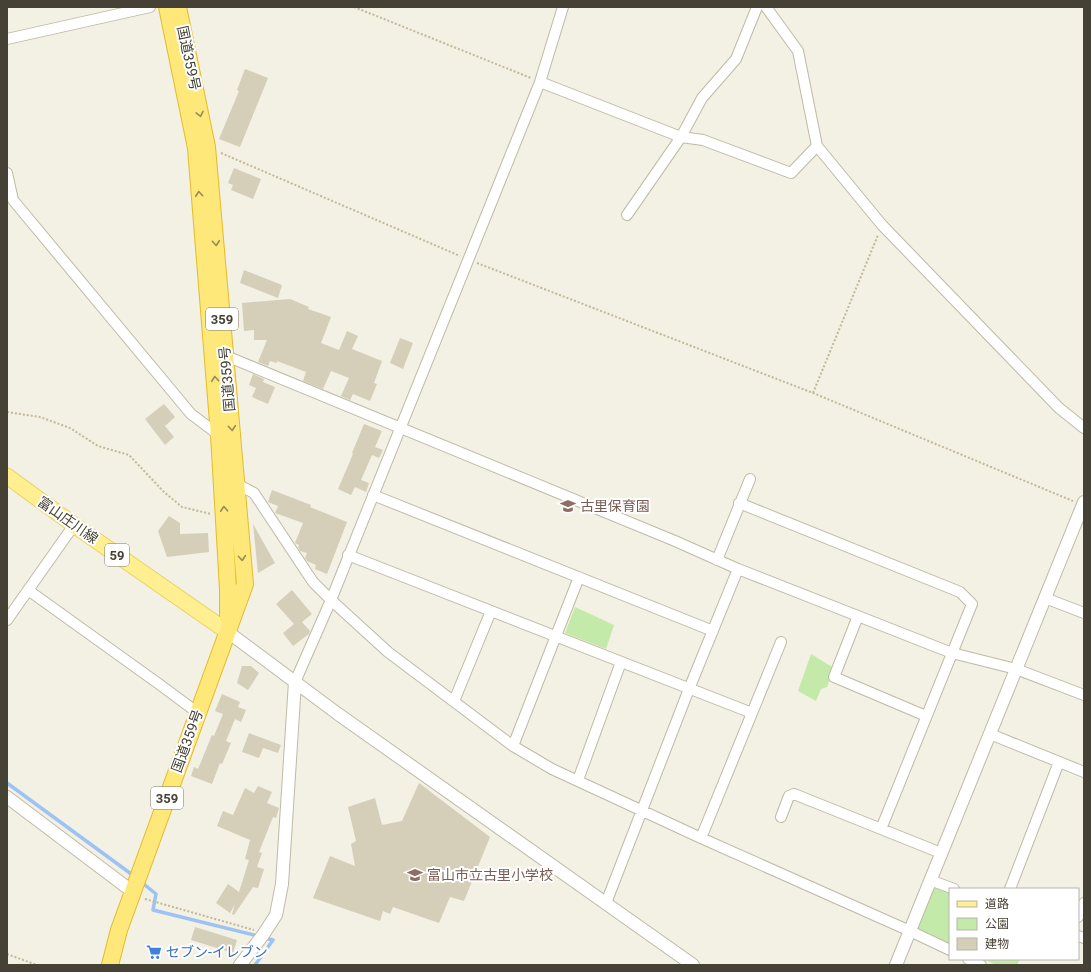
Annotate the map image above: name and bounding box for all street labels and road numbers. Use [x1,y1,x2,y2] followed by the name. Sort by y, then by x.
[174,24,204,92] street label: 国道359号
[206,308,238,330] road number: 359
[216,346,238,412] street label: 国道359号
[35,493,101,547] street label: 富山庄川線
[105,544,129,566] road number: 59
[168,707,206,775] street label: 国道359号
[151,787,183,809] road number: 359

